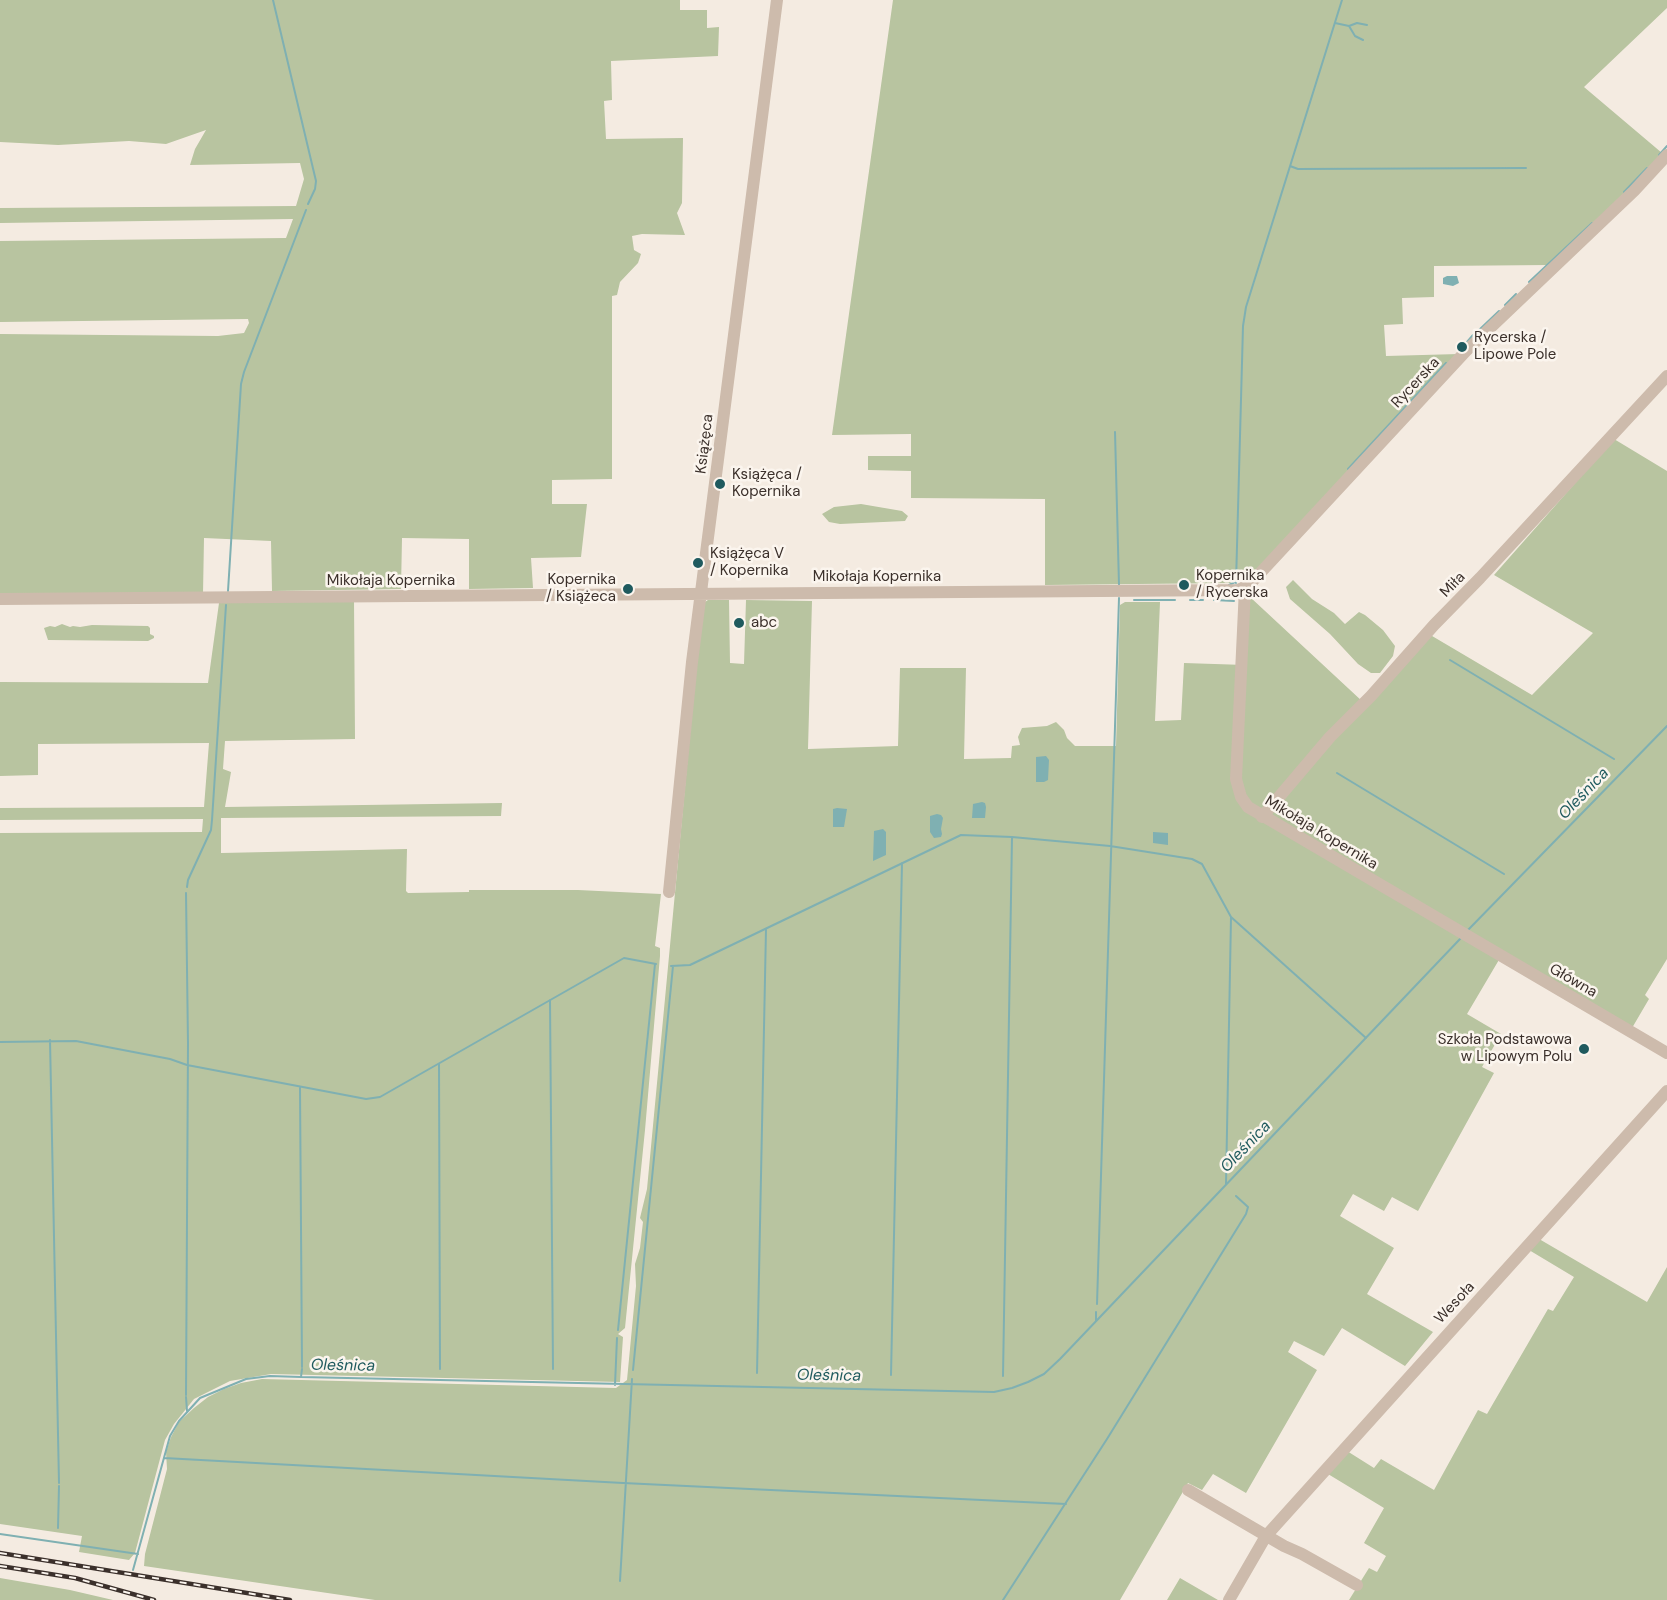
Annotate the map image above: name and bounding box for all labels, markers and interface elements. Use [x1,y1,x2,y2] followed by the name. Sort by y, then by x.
[1474,329,1556,364] place label: Rycerska / Lipowe Pole
[1455,340,1469,354] marker: Rycerska / Lipowe Pole
[1388,354,1444,412] street label: Rycerska
[692,413,718,475] street label: Książęca
[732,466,802,501] place label: Książęca / Kopernika
[713,477,727,491] marker: Książęca / Kopernika
[710,545,788,580] place label: Książęca V / Kopernika
[691,556,705,570] marker: Książęca V / Kopernika
[1196,567,1268,602] place label: Kopernika / Rycerska
[813,568,941,586] street label: Mikołaja Kopernika
[1437,569,1469,601] street label: Miła
[546,571,616,606] place label: Kopernika / Książeca
[327,572,455,590] street label: Mikołaja Kopernika
[1177,578,1191,592] marker: Kopernika / Rycerska
[621,582,635,596] marker: Kopernika / Książeca
[751,614,777,632] place label: abc
[732,616,746,630] marker: abc
[1555,764,1613,824] water label: Oleśnica
[1261,792,1381,874] street label: Mikołaja Kopernika
[1546,960,1600,1002] street label: Główna
[1438,1031,1572,1066] place label: Szkoła Podstawowa w Lipowym Polu
[1577,1042,1591,1056] marker: Szkoła Podstawowa w Lipowym Polu
[1217,1117,1275,1177] water label: Oleśnica
[1431,1278,1479,1328] street label: Wesoła
[311,1356,375,1376] water label: Oleśnica
[797,1366,861,1386] water label: Oleśnica

